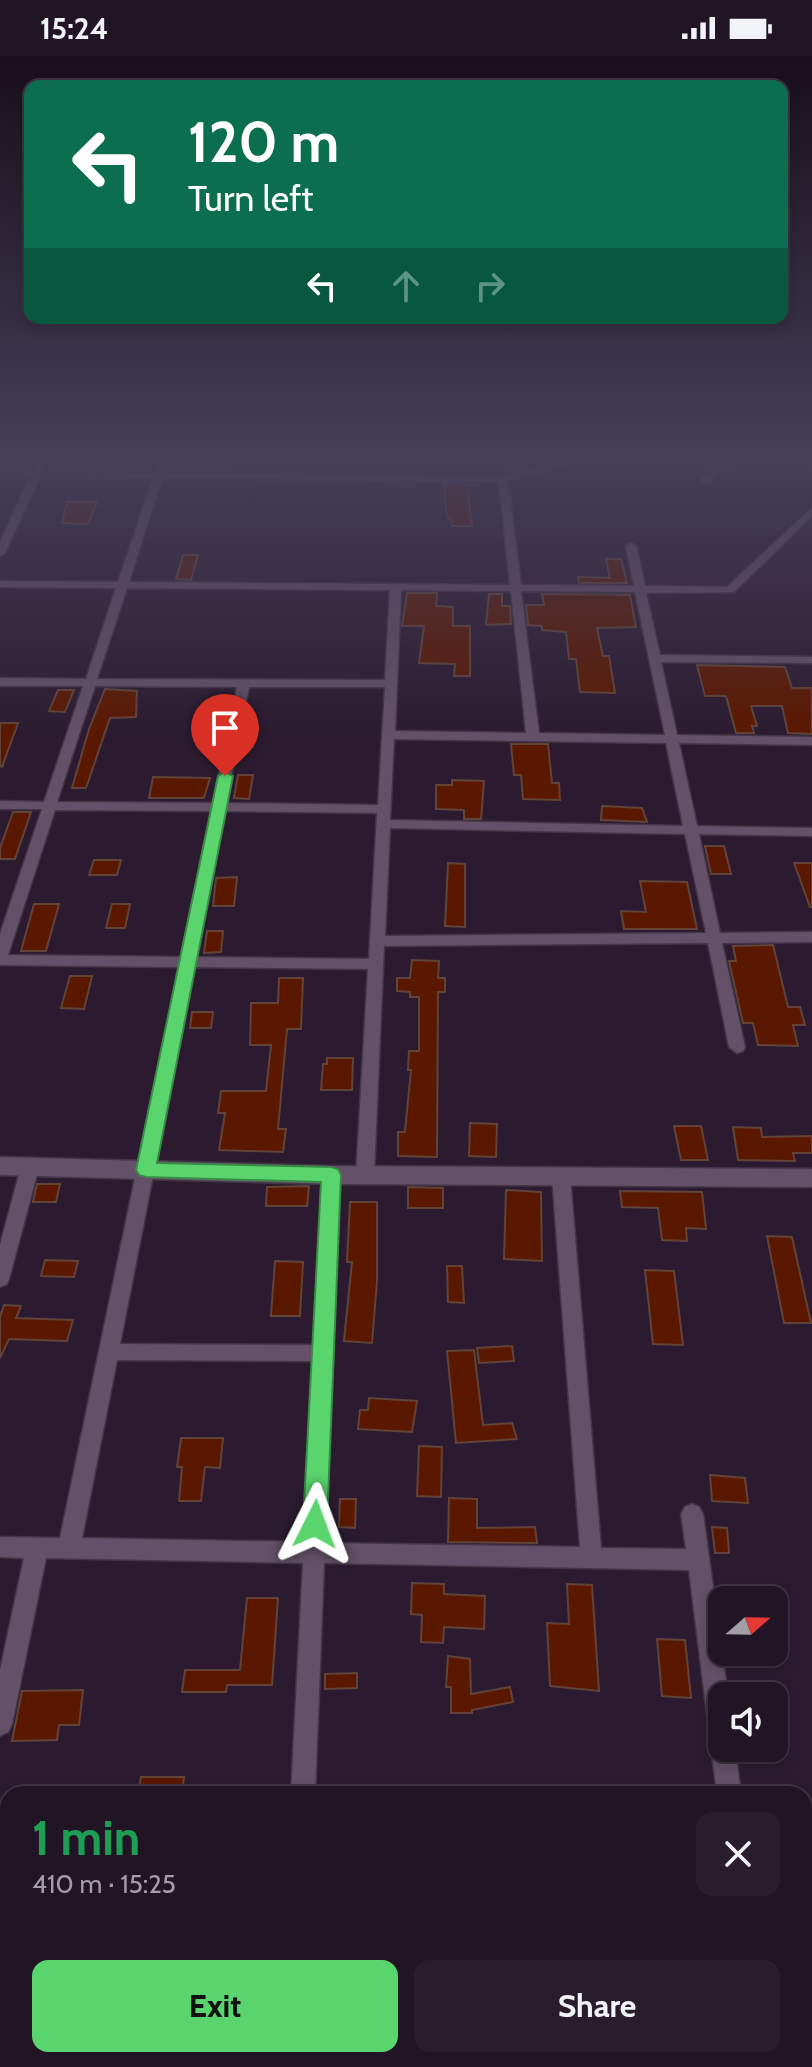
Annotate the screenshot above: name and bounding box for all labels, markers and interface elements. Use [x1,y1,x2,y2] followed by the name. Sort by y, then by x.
[40,10,108,47] text: 15:24
[188,108,339,176] text: 120 m
[56,112,160,216] icon: left
[188,176,313,220] text: Turn left
[300,264,344,308] icon: left
[384,264,428,308] icon: ahead
[468,264,512,308] icon: right
[191,694,259,776] pin
[203,706,247,750] icon: arrive
[273,1482,357,1566] position arrow
[708,1586,788,1666] north arrow
[708,1586,788,1762] map controls
[708,1682,788,1762] button: sound
[32,1809,140,1867] text: 1 min
[696,1812,780,1896] button: close
[32,1868,176,1900] text: 410 m · 15:25
[32,1960,398,2052] button: Exit
[414,1960,780,2052] button: Share

